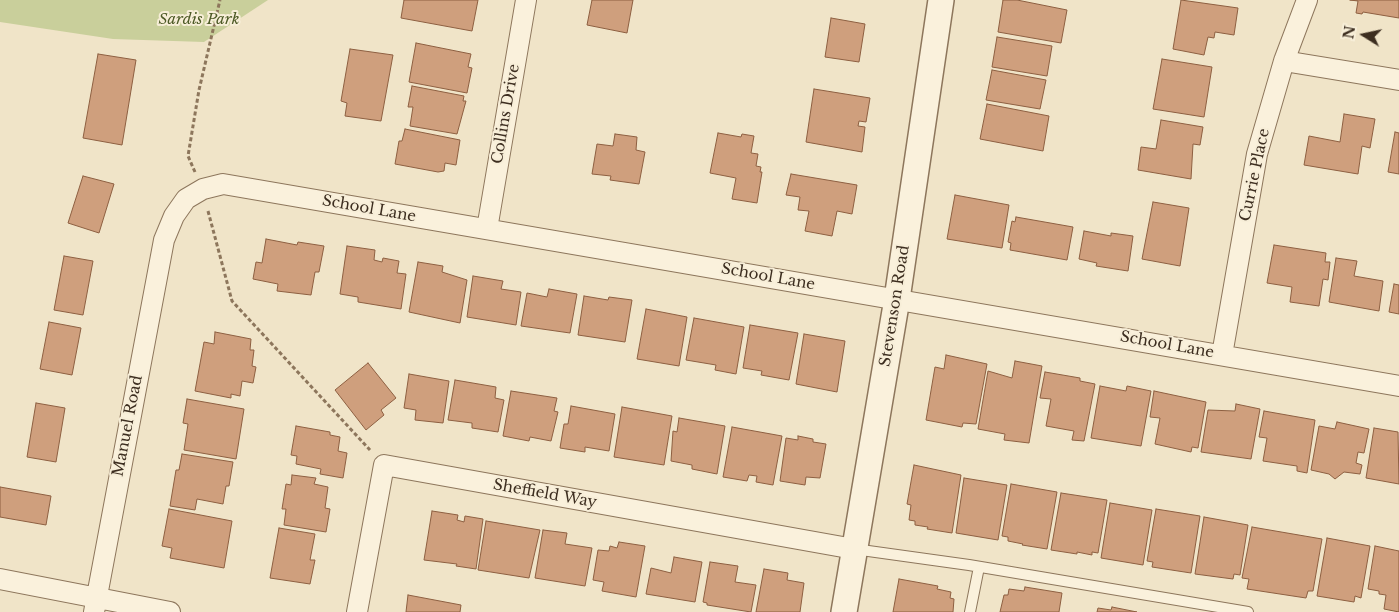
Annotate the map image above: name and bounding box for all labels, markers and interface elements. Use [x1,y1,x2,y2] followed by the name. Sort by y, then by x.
[1339,10,1389,60] north arrow
[159,11,239,29] park label: Sardis Park
[1339,24,1359,40] text: N
[488,63,524,165] street label: Collins Drive
[1236,127,1274,223] street label: Currie Place
[321,192,417,226] street label: School Lane
[877,244,913,368] street label: Stevenson Road
[720,260,816,294] street label: School Lane
[1119,328,1215,362] street label: School Lane
[109,374,147,478] street label: Manuel Road
[492,476,598,512] street label: Sheffield Way

